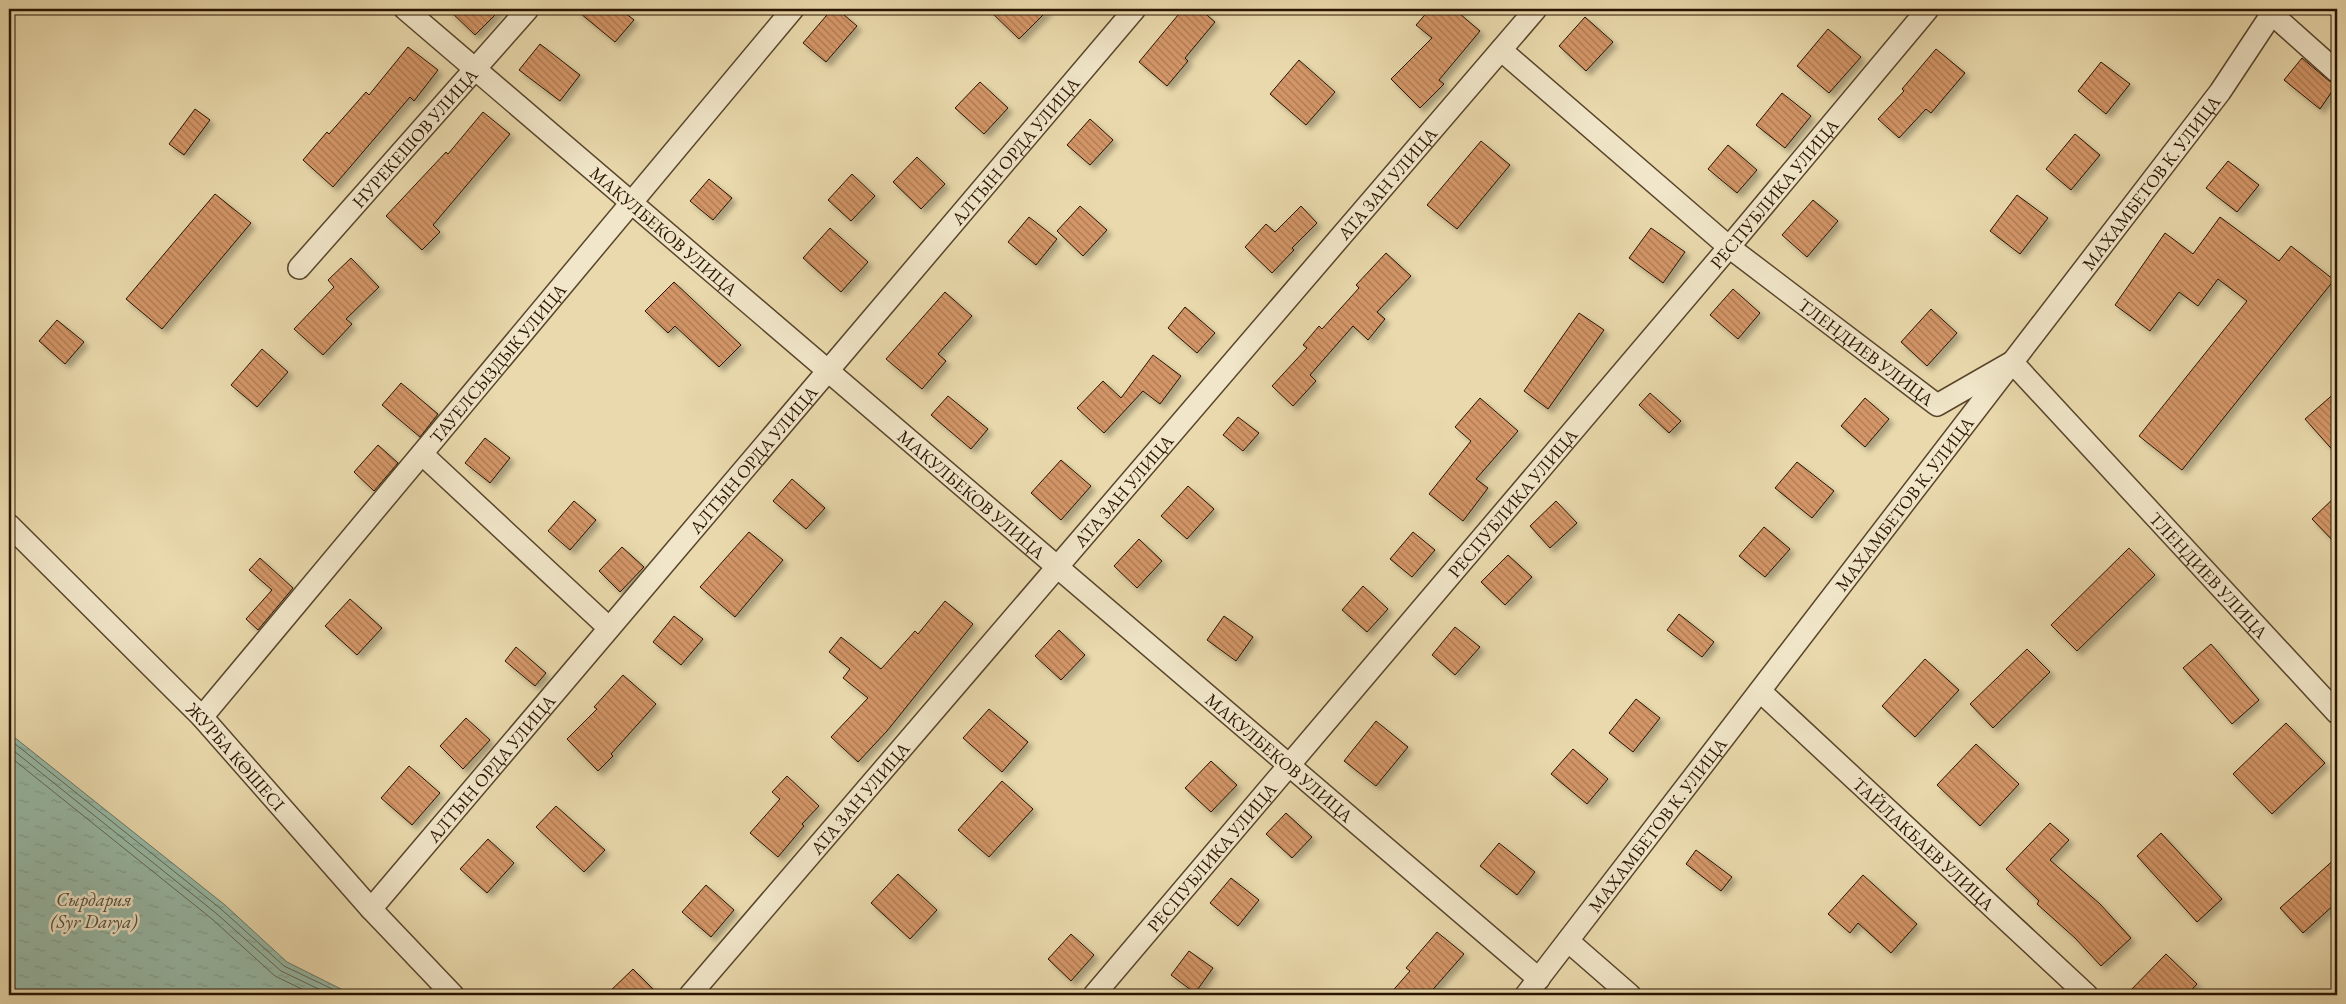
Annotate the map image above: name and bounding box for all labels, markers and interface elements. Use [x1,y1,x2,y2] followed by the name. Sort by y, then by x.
[346,63,482,212] street label: НУРЕКЕШОВ УЛИЦА
[945,71,1084,230] street label: АЛТЫН ОРДА УЛИЦА
[2076,90,2225,274] street label: МАХАМБЕТОВ К. УЛИЦА
[1704,113,1843,273] street label: РЕСПУБЛИКА УЛИЦА
[1331,121,1442,245] street label: АТА ЗАН УЛИЦА
[585,161,743,301] street label: МАКУЛБЕКОВ УЛИЦА
[424,278,571,448] street label: ТАУЕЛСЫЗДЫК УЛИЦА
[1794,293,1939,411] street label: ТЛЕНДИЕВ УЛИЦА
[683,380,822,539] street label: АЛТЫН ОРДА УЛИЦА
[1829,411,1978,595] street label: МАХАМБЕТОВ К. УЛИЦА
[1442,423,1582,582] street label: РЕСПУБЛИКА УЛИЦА
[893,424,1051,564] street label: МАКУЛБЕКОВ УЛИЦА
[1068,429,1178,552] street label: АТА ЗАН УЛИЦА
[2145,507,2274,643] street label: ТЛЕНДИЕВ УЛИЦА
[1201,688,1359,827] street label: МАКУЛБЕКОВ УЛИЦА
[421,689,560,847] street label: АЛТЫН ОРДА УЛИЦА
[181,696,290,815] street label: ЖУРБА КӨШЕСІ
[1583,732,1732,916] street label: МАХАМБЕТОВ К. УЛИЦА
[804,736,914,860] street label: АТА ЗАН УЛИЦА
[1848,772,2000,915] street label: ТАЙЛАКБАЕВ УЛИЦА
[1141,777,1281,936] street label: РЕСПУБЛИКА УЛИЦА
[51,887,138,934] water label: Сырдария (Syr Darya)

